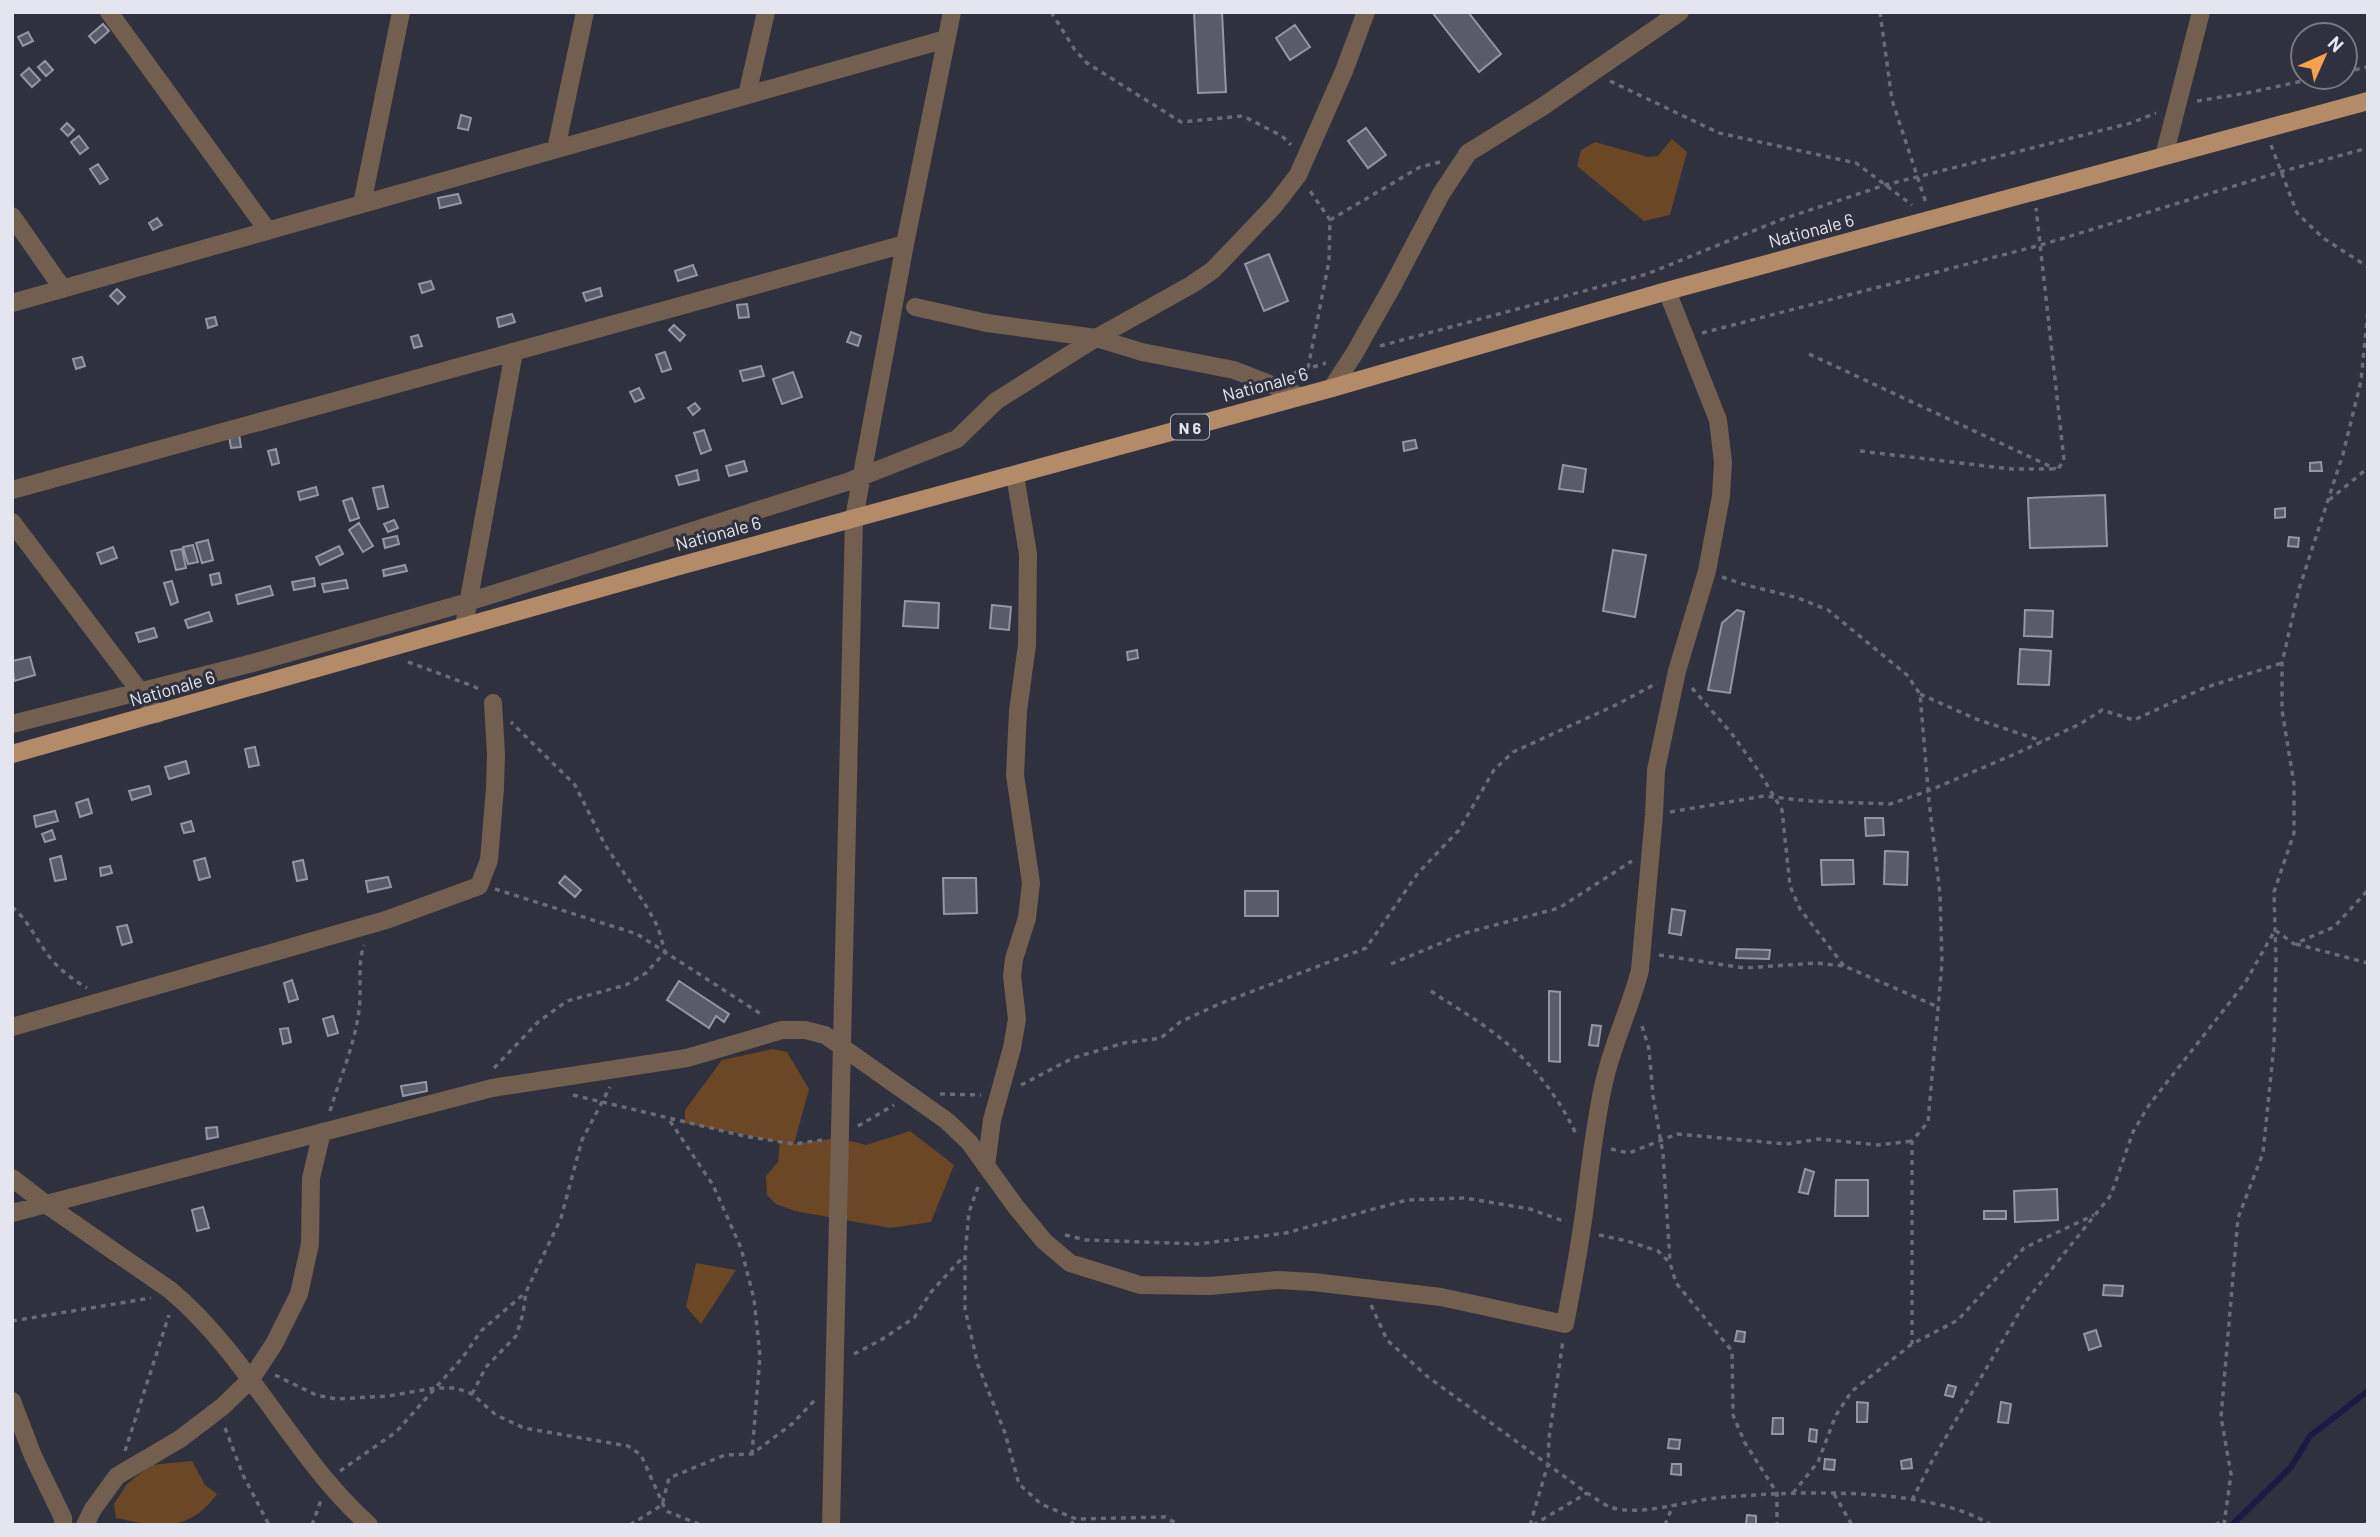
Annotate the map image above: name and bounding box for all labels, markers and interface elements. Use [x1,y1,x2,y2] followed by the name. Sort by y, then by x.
[2289,21,2359,91] north arrow
[2324,31,2349,56] text: N
[1766,208,1856,252] street label: Nationale 6
[1220,362,1310,406] street label: Nationale 6
[1171,414,1209,440] road number: N 6
[673,511,763,555] street label: Nationale 6
[127,665,217,711] street label: Nationale 6

